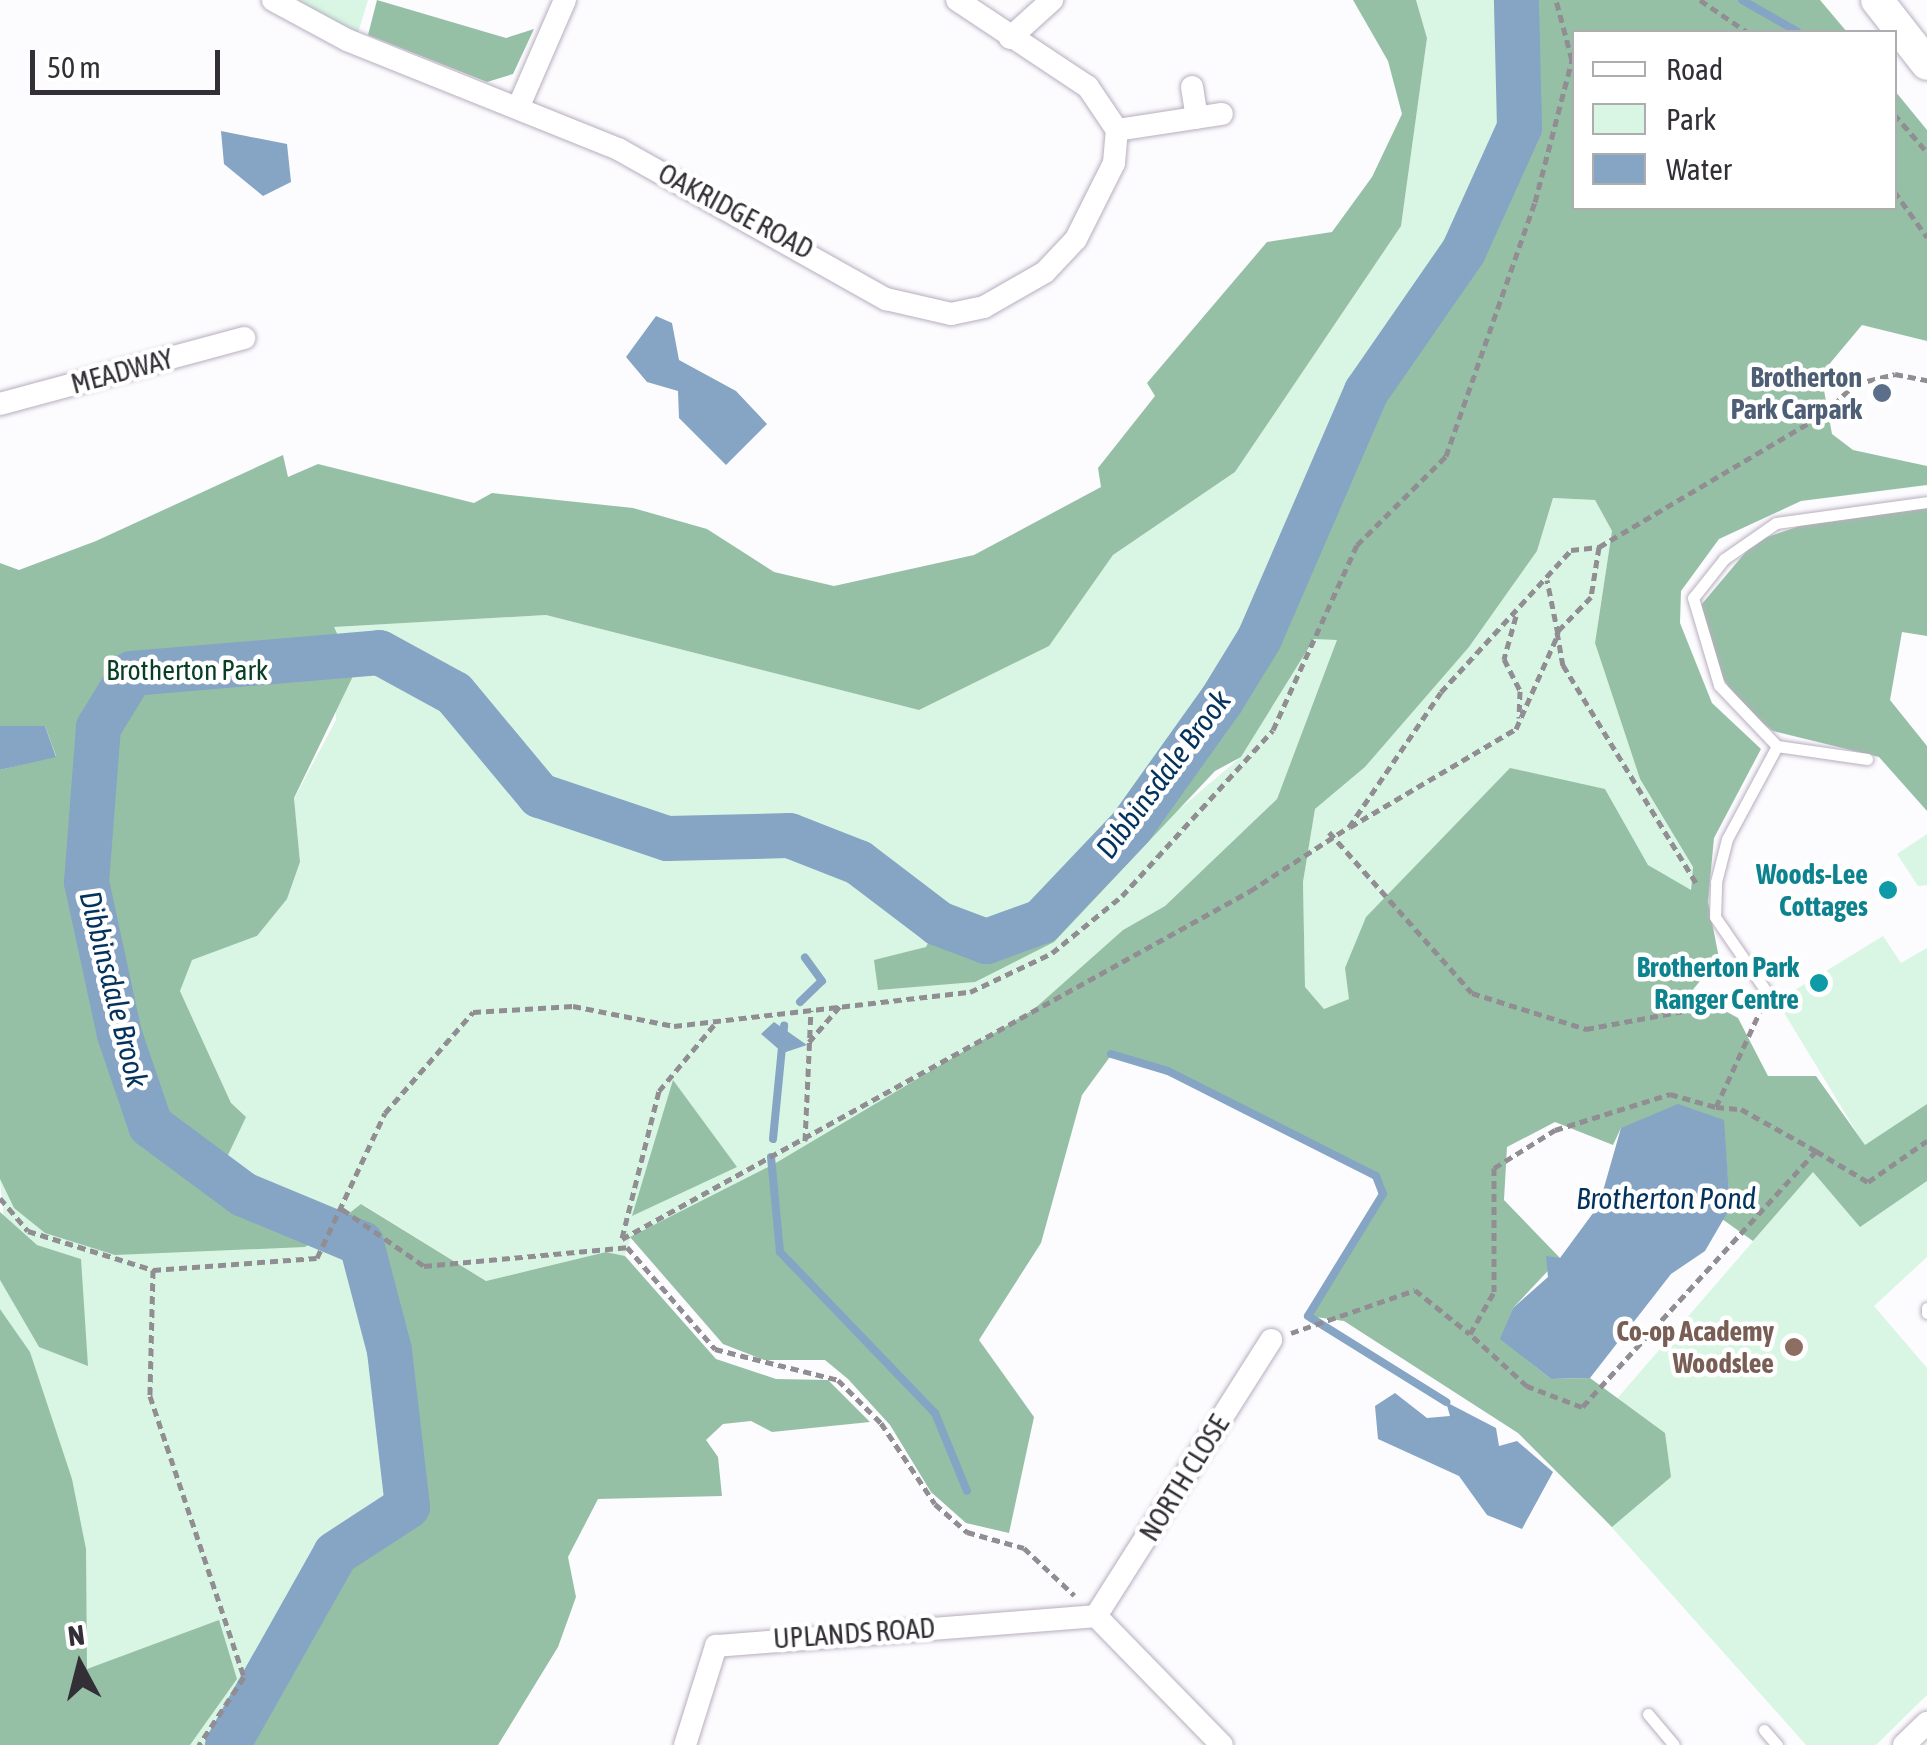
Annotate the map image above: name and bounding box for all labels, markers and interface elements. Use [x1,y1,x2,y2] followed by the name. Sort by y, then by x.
[35,30,225,92] scale bar
[1572,30,1897,210] legend
[47,50,101,84] text: 50 m
[1666,52,1723,86] text: Road
[1666,102,1716,136] text: Park
[1666,152,1732,186] text: Water
[653,156,819,266] street label: OAKRIDGE ROAD
[67,341,177,401] street label: MEADWAY
[1731,360,1862,426] place label: Brotherton Park Carpark
[1871,382,1893,404] marker: Brotherton Park Carpark
[106,653,268,687] park label: Brotherton Park
[1088,683,1238,865] water label: Dibbinsdale Brook
[1756,857,1868,923] place label: Woods-Lee Cottages
[1877,879,1899,901] marker: Woods-Lee Cottages
[72,887,156,1091] water label: Dibbinsdale Brook
[1637,950,1799,1016] place label: Brotherton Park Ranger Centre
[1808,972,1830,994] marker: Brotherton Park Ranger Centre
[1576,1180,1756,1216] water label: Brotherton Pond
[1616,1314,1774,1380] place label: Co-op Academy Woodslee
[1783,1336,1805,1358] marker: Co-op Academy Woodslee
[1132,1409,1236,1547] street label: NORTH CLOSE
[772,1611,936,1655] street label: UPLANDS ROAD
[30,1615,130,1715] north arrow
[66,1618,86,1652] text: N

